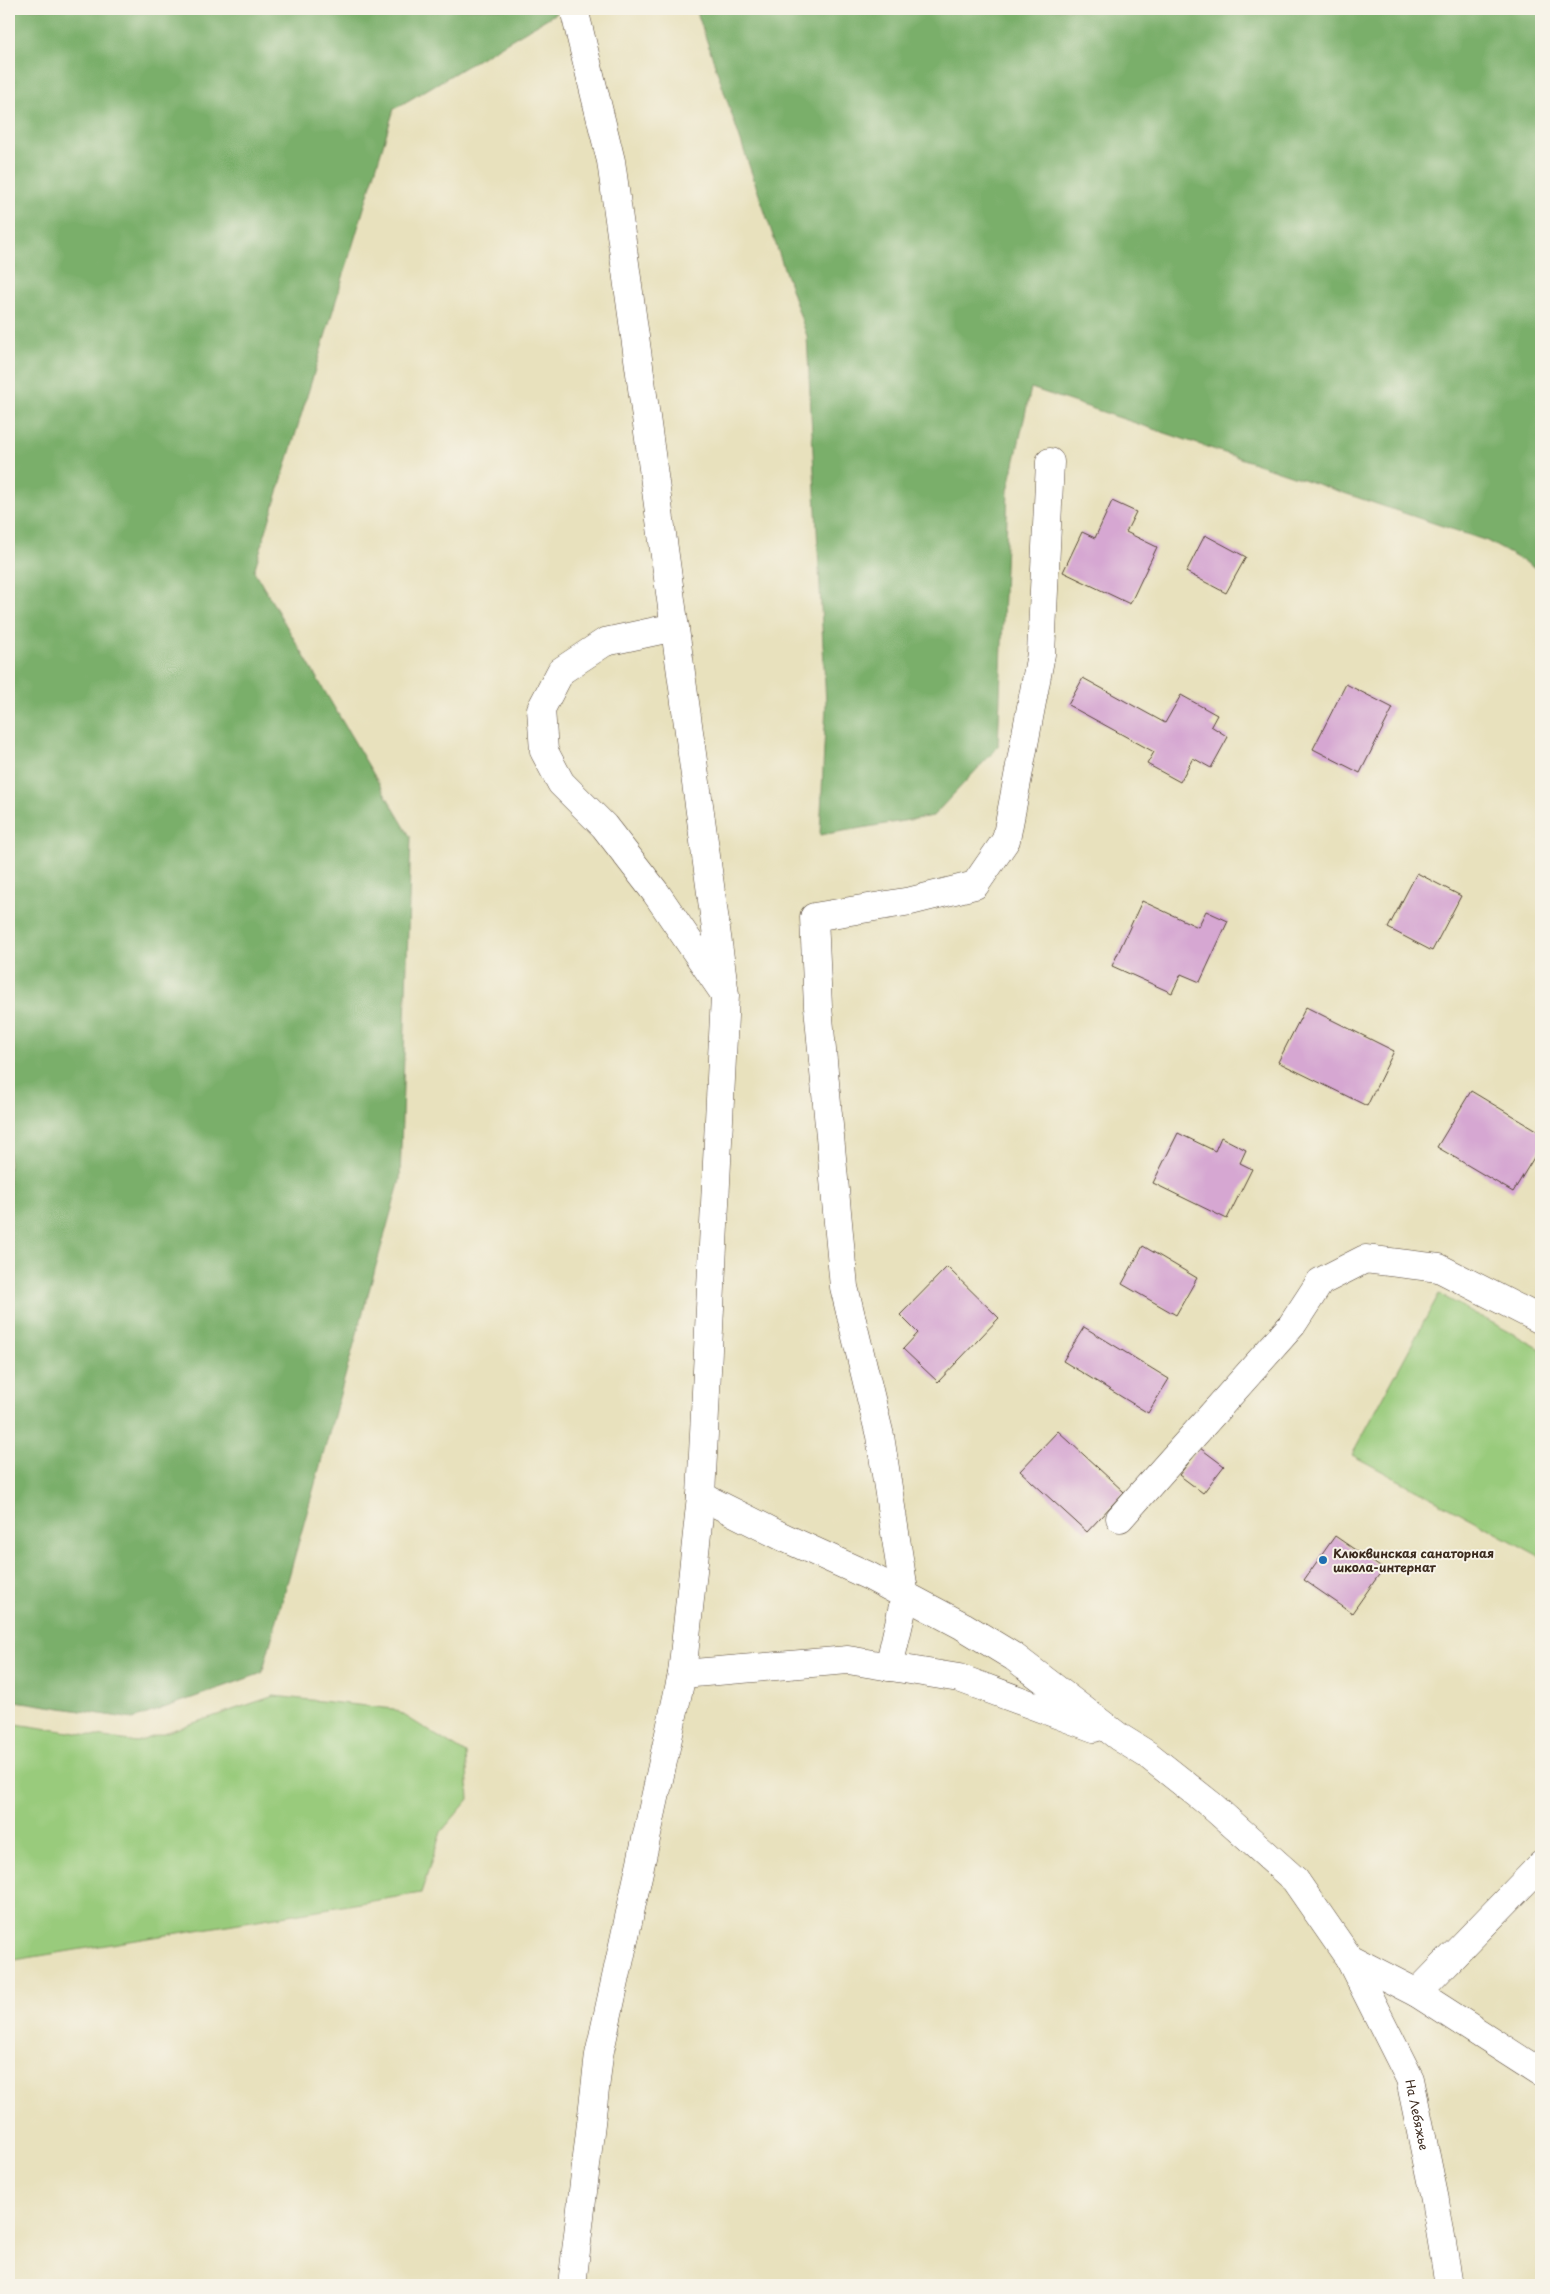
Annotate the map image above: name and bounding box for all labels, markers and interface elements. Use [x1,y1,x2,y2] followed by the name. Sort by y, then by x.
[1333,1544,1494,1576] place label: Клюквинская санаторная школа-интернат
[1317,1554,1329,1566] marker: Клюквинская санаторная школа-интернат
[1401,2078,1433,2152] street label: На Лебяжье

